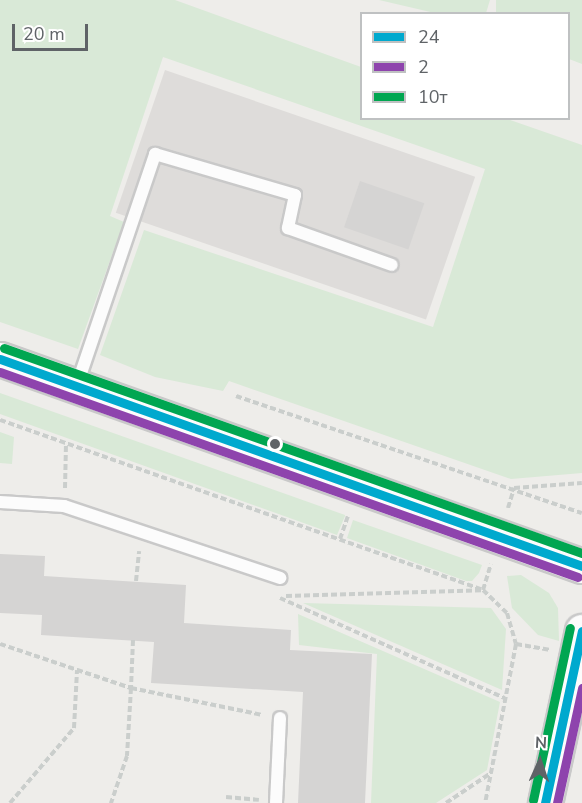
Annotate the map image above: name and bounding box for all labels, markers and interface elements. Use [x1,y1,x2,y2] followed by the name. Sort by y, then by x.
[15,12,92,50] scale bar
[360,12,570,120] legend
[23,22,65,46] text: 20 m
[418,25,440,49] text: 24
[418,55,429,79] text: 2
[418,85,448,109] text: 10т
[269,438,281,450] unlabelled marker
[510,731,570,791] north arrow
[534,732,547,754] text: N

